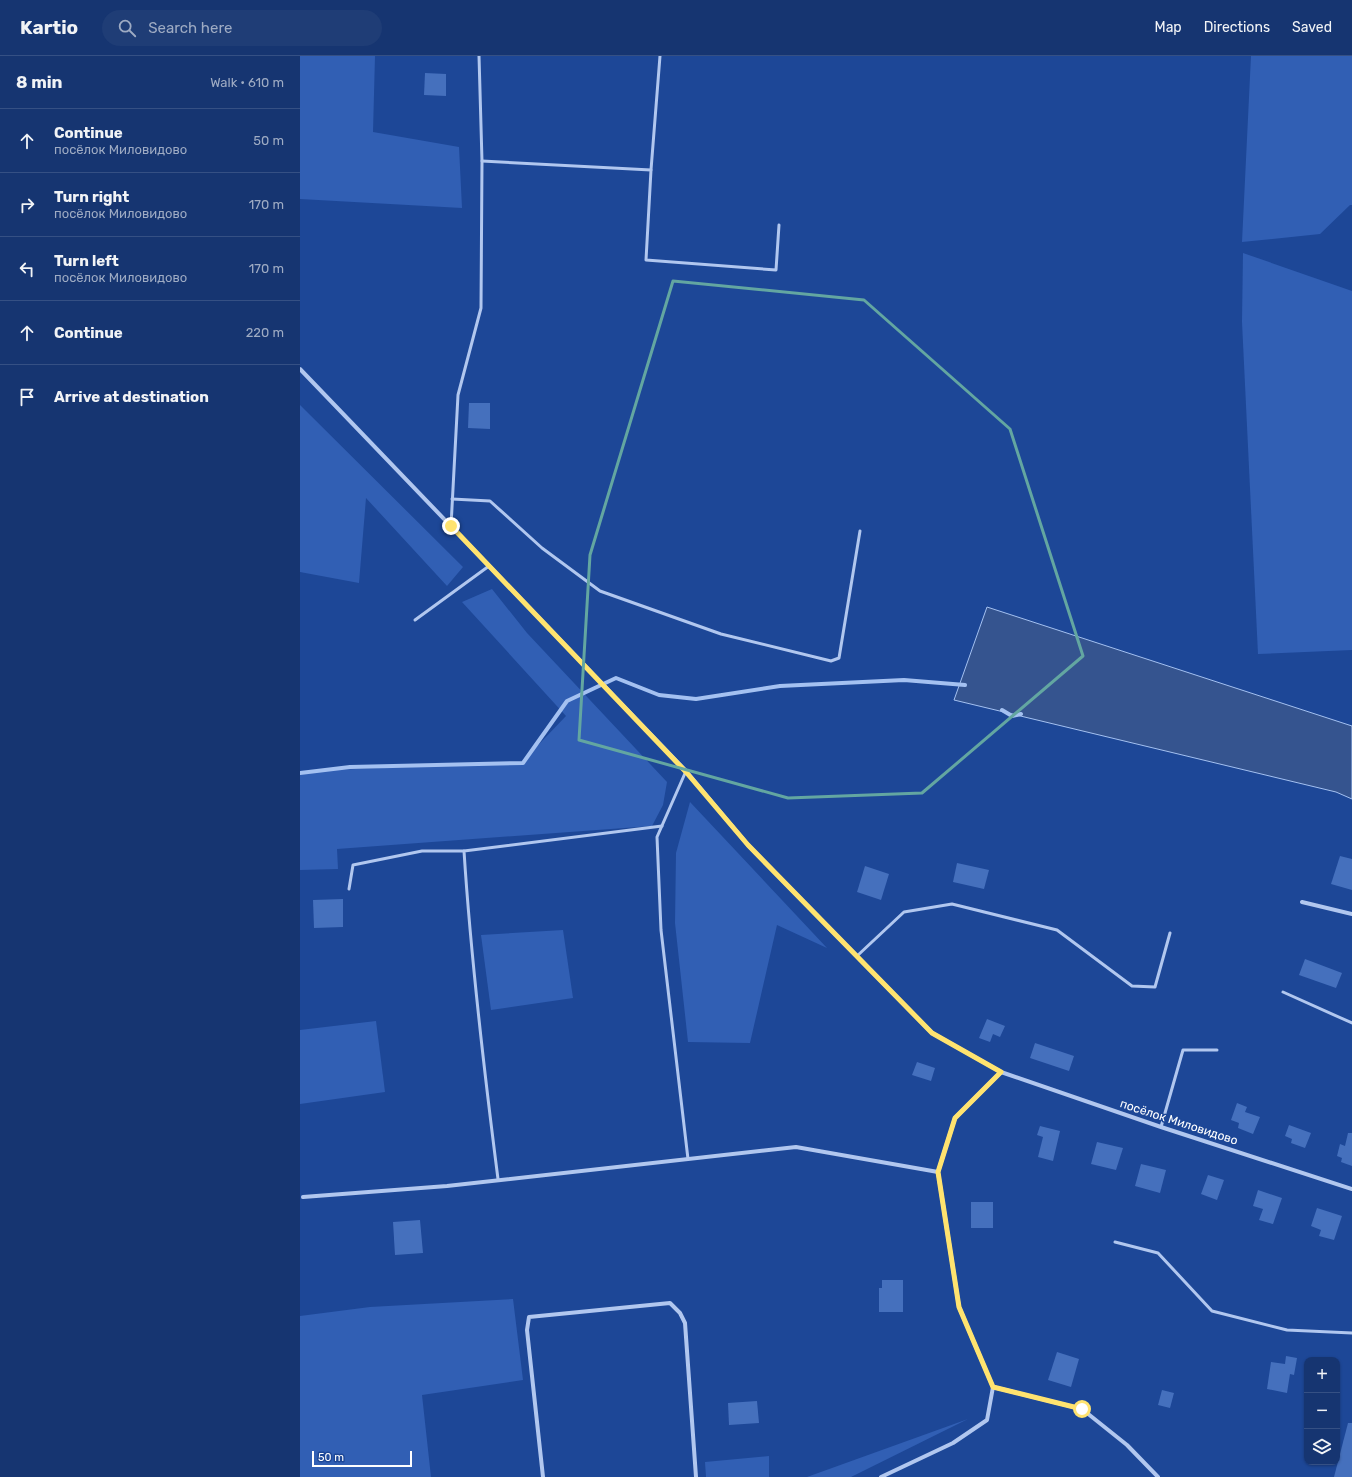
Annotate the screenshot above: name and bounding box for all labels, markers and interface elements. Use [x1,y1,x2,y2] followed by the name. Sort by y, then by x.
[102,10,382,46] search box
[20,16,78,39] text: Kartio
[116,17,138,39] icon: search
[148,19,232,37] text: Search here
[1155,19,1182,36] text: Map
[1204,19,1270,36] text: Directions
[1292,19,1332,36] text: Saved
[16,72,63,92] text: 8 min
[210,75,284,90] text: Walk · 610 m
[54,124,123,142] text: Continue
[16,130,38,152] icon: ahead
[253,133,284,148] text: 50 m
[54,142,187,157] text: посёлок Миловидово
[54,188,129,206] text: Turn right
[16,194,38,216] icon: right
[249,197,284,212] text: 170 m
[54,206,187,221] text: посёлок Миловидово
[54,252,119,270] text: Turn left
[16,258,38,280] icon: left
[249,261,284,276] text: 170 m
[54,270,187,285] text: посёлок Миловидово
[16,322,38,344] icon: ahead
[54,324,123,342] text: Continue
[246,325,284,340] text: 220 m
[16,386,38,408] icon: arrive
[54,388,209,406] text: Arrive at destination
[442,517,460,535] route end
[1118,1096,1240,1148] street label: посёлок Миловидово
[1304,1357,1340,1465] map controls
[1304,1357,1340,1393] button: +
[1304,1393,1340,1429] button: −
[1073,1400,1091,1418] route start
[1304,1429,1340,1465] button: layers
[312,1449,412,1468] scale bar
[318,1451,344,1464] text: 50 m

